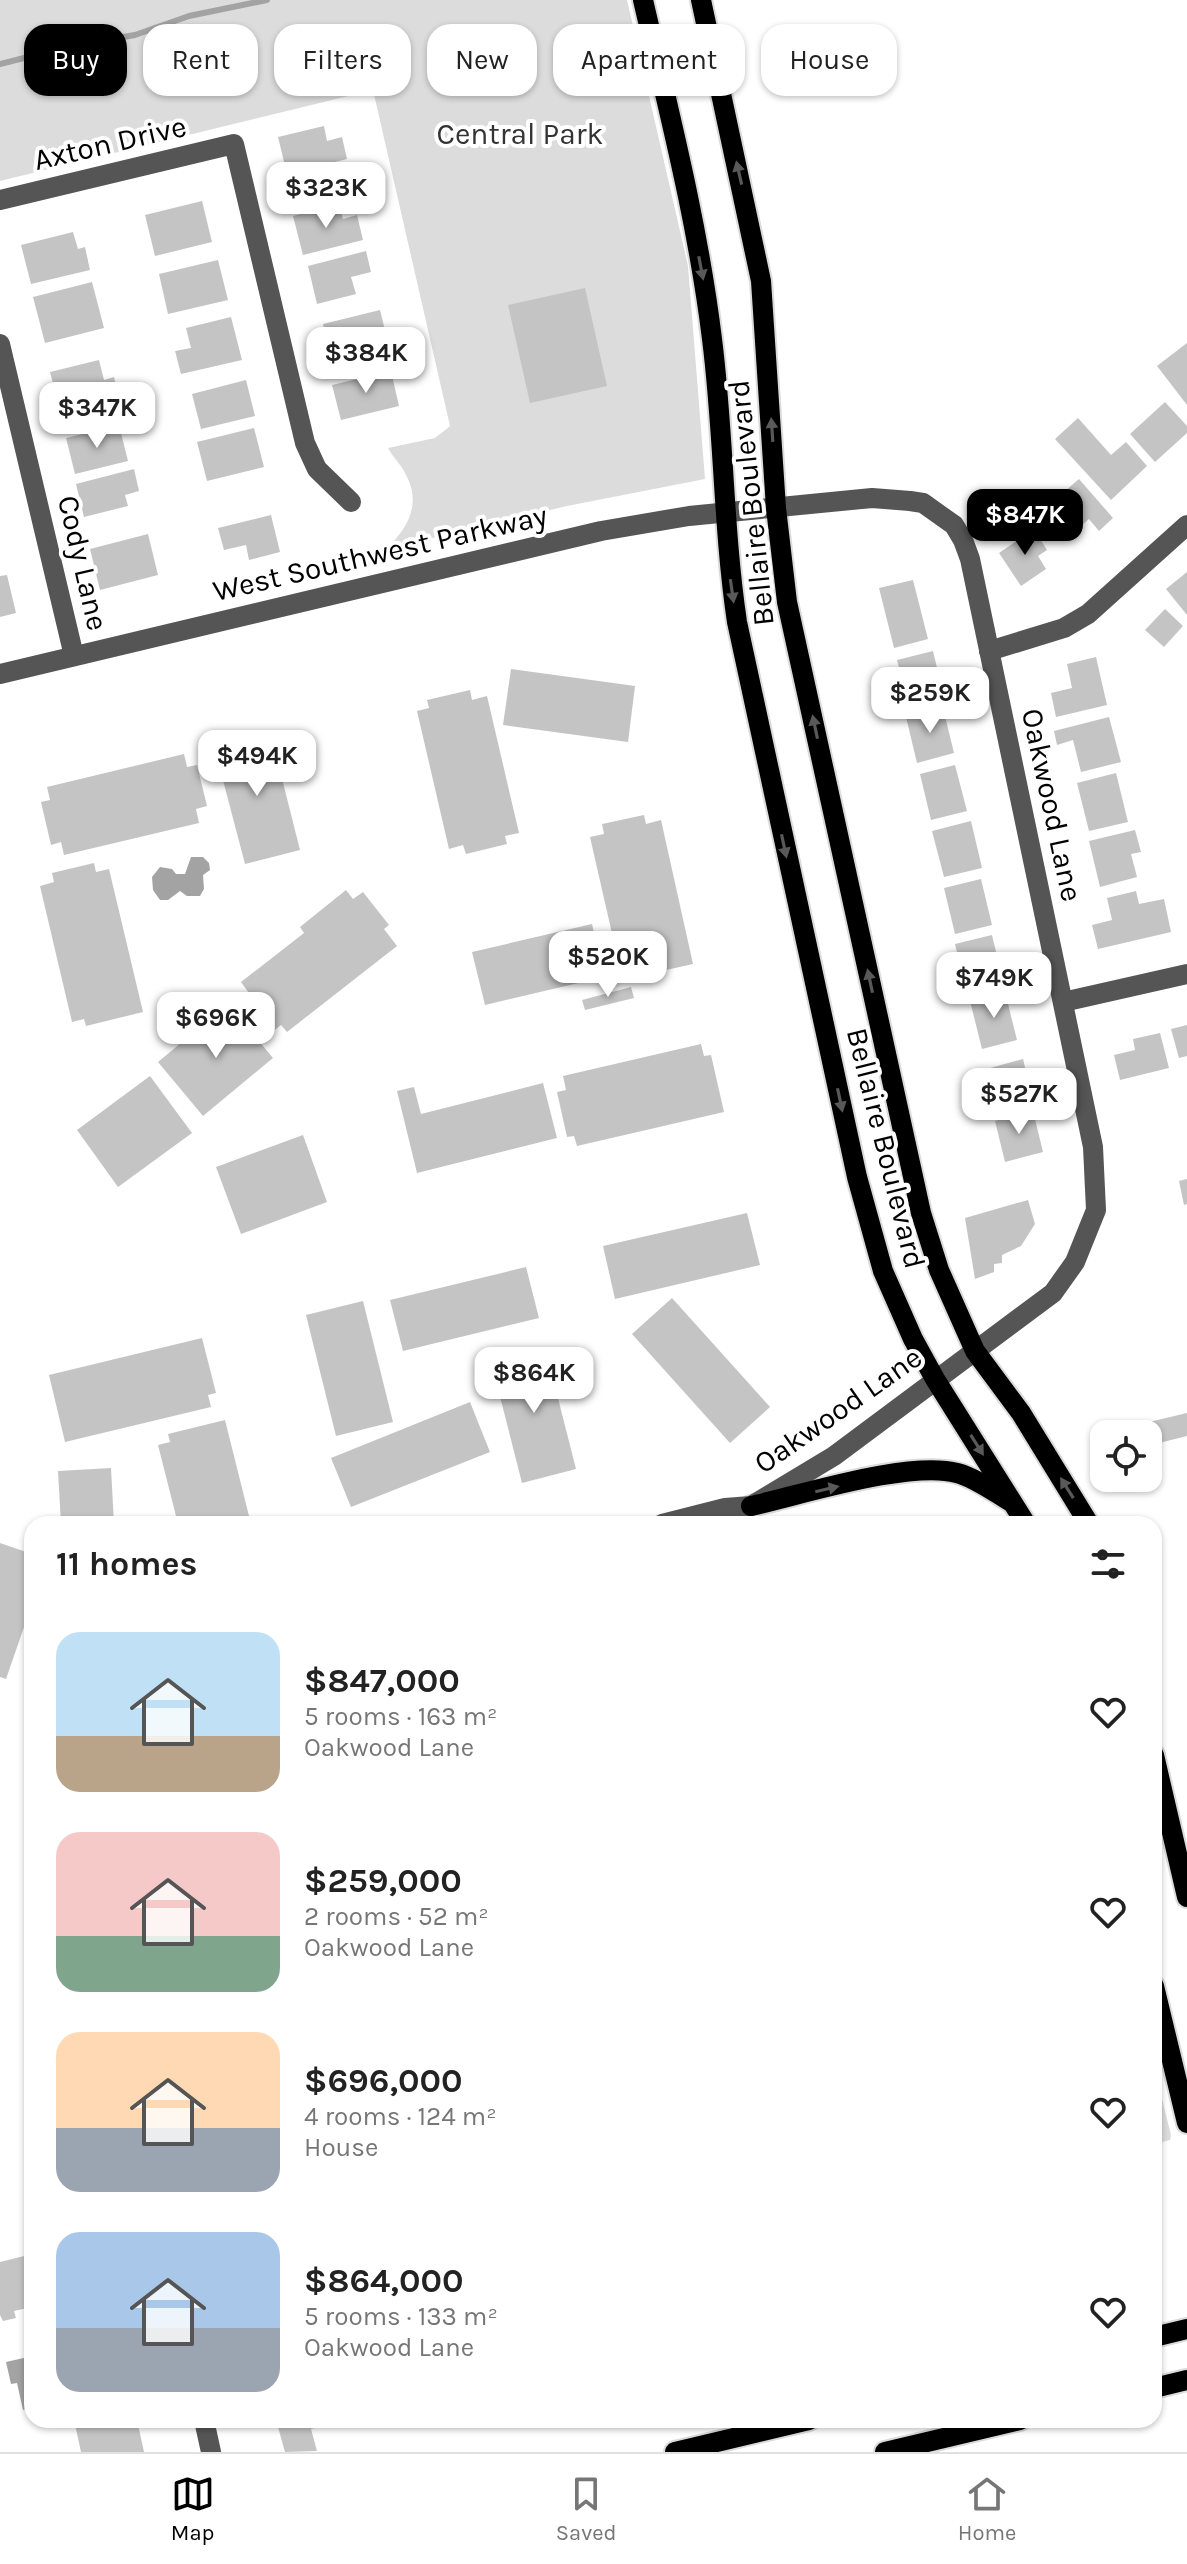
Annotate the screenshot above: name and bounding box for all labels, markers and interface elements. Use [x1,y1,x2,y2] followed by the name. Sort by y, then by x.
[24,24,127,96] chip: Buy
[143,24,258,96] chip: Rent
[274,24,411,96] chip: Filters
[427,24,537,96] chip: New
[553,24,745,96] chip: Apartment
[761,24,897,96] chip: House
[30,108,190,178] street label: Axton Drive
[437,116,603,152] park label: Central Park
[732,160,745,185] one-way arrow
[270,162,382,230] pin: $323K
[285,172,368,203] text: $323K
[696,256,708,281] one-way arrow
[310,327,422,395] pin: $384K
[324,337,408,368] text: $384K
[720,378,782,628] street label: Bellaire Boulevard
[41,382,153,450] pin: $347K
[57,392,137,423] text: $347K
[765,417,778,442] one-way arrow
[969,489,1081,557] pin: $847K
[50,492,116,634] street label: Cody Lane
[209,497,551,609] street label: West Southwest Parkway
[985,499,1065,530] text: $847K
[726,579,739,604] one-way arrow
[874,667,986,735] pin: $259K
[889,677,971,708] text: $259K
[1014,705,1090,905] street label: Oakwood Lane
[808,714,821,739] one-way arrow
[201,730,313,798] pin: $494K
[216,740,298,771] text: $494K
[778,833,791,858] one-way arrow
[552,931,664,999] pin: $520K
[567,941,649,972] text: $520K
[938,952,1050,1020] pin: $749K
[954,962,1034,993] text: $749K
[863,968,876,993] one-way arrow
[160,992,272,1060] pin: $696K
[175,1002,257,1033] text: $696K
[839,1024,933,1272] street label: Bellaire Boulevard
[963,1068,1075,1136] pin: $527K
[980,1078,1058,1109] text: $527K
[834,1087,847,1112] one-way arrow
[747,1339,929,1481] street label: Oakwood Lane
[478,1347,590,1415] pin: $864K
[493,1357,575,1388] text: $864K
[1090,1420,1162,1492] map controls
[1090,1420,1162,1492] button: locate
[970,1434,984,1456] one-way arrow
[1060,1477,1075,1498] one-way arrow
[815,1482,840,1494] one-way arrow
[1086,1542,1130,1586] icon: filters
[56,1544,198,1584] text: 11 homes
[304,1661,460,1701] text: $847,000
[120,1664,216,1760] icon: home
[1086,1690,1130,1734] icon: heart
[304,1701,497,1732] text: 5 rooms · 163 m²
[304,1732,474,1763] text: Oakwood Lane
[304,1861,462,1901] text: $259,000
[120,1864,216,1960] icon: home
[1086,1890,1130,1934] icon: heart
[304,1901,489,1932] text: 2 rooms · 52 m²
[304,1932,474,1963] text: Oakwood Lane
[304,2061,463,2101] text: $696,000
[120,2064,216,2160] icon: home
[1086,2090,1130,2134] icon: heart
[304,2101,497,2132] text: 4 rooms · 124 m²
[304,2132,378,2163] text: House
[304,2261,463,2301] text: $864,000
[120,2264,216,2360] icon: home
[1086,2290,1130,2334] icon: heart
[304,2301,498,2332] text: 5 rooms · 133 m²
[304,2332,474,2363] text: Oakwood Lane
[171,2472,215,2546] tab: Map
[556,2472,617,2546] tab: Saved
[958,2472,1016,2546] tab: Home

